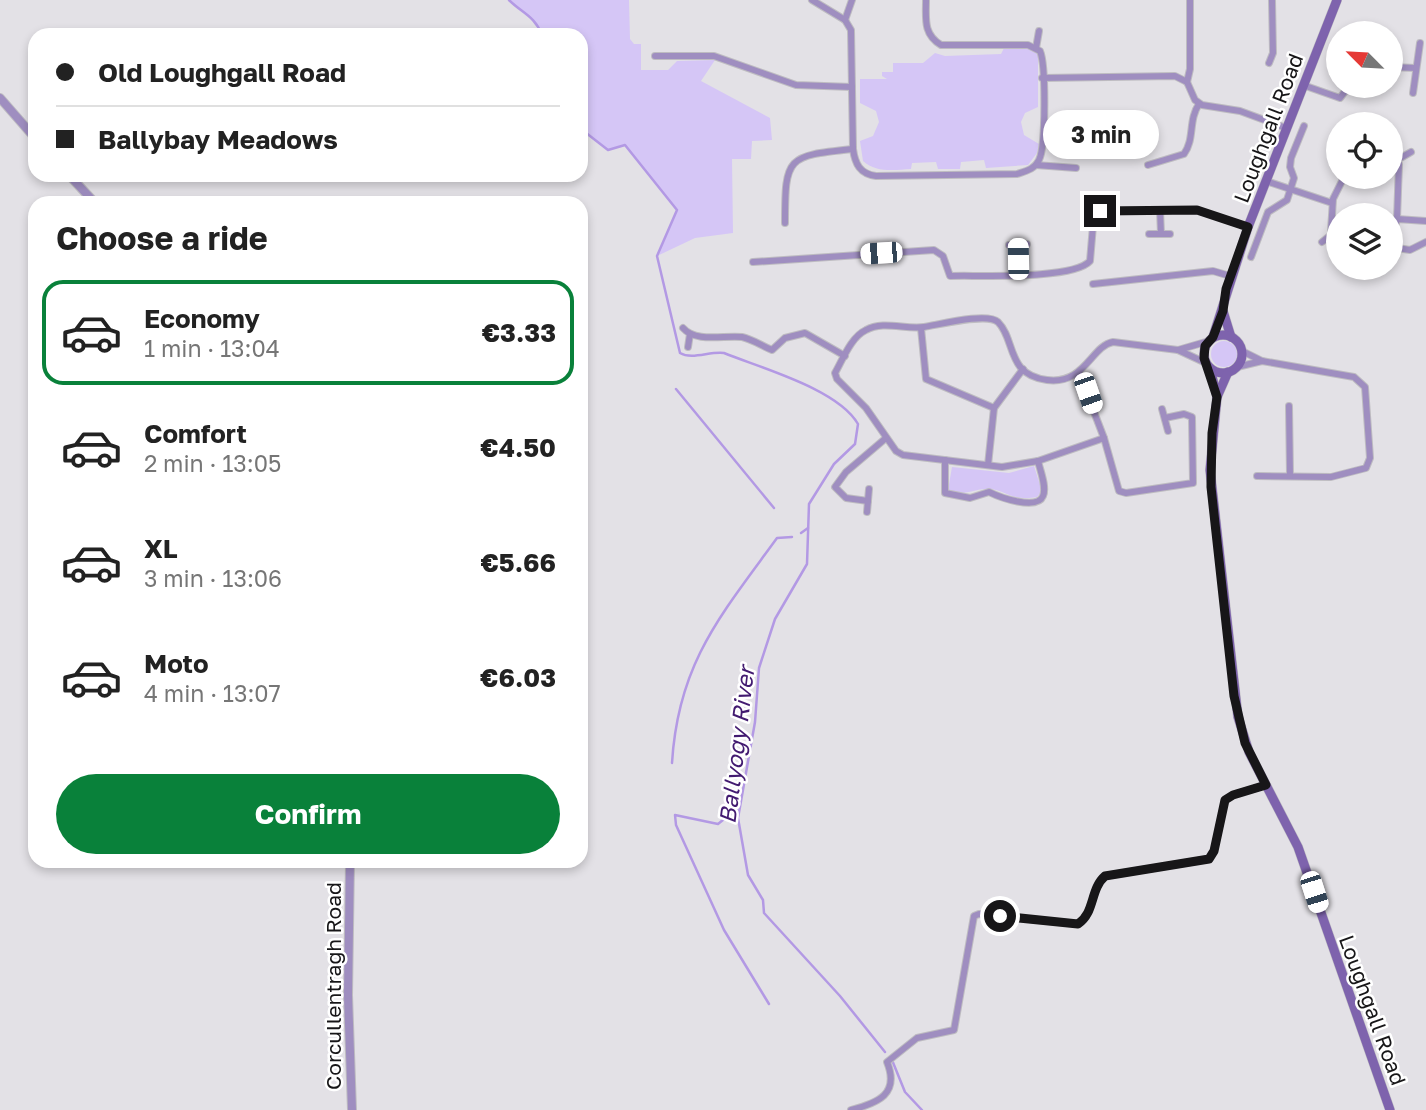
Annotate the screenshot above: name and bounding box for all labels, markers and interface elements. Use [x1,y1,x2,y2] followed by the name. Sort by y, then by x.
[1326,21,1404,98] north arrow
[1326,21,1403,280] map controls
[1228,50,1308,206] street label: Loughgall Road
[98,57,346,88] text: Old Loughgall Road
[1042,110,1158,158] callout: 3 min
[1326,112,1403,189] button: locate
[1071,120,1131,148] text: 3 min
[98,124,338,155] text: Ballybay Meadows
[1084,195,1116,227] route end
[1326,203,1403,280] button: layers
[56,219,268,257] text: Choose a ride
[1008,238,1029,280] car
[860,241,903,265] car
[60,301,123,364] icon: car
[144,303,260,334] text: Economy
[482,317,556,348] text: €3.33
[144,334,280,362] text: 1 min · 13:04
[1072,370,1105,416] car
[60,416,123,479] icon: car
[144,418,247,449] text: Comfort
[480,432,556,463] text: €4.50
[144,449,281,477] text: 2 min · 13:05
[60,531,123,594] icon: car
[144,533,178,564] text: XL
[480,547,556,578] text: €5.66
[144,564,282,592] text: 3 min · 13:06
[60,646,123,709] icon: car
[144,648,209,679] text: Moto
[480,662,556,693] text: €6.03
[712,662,760,825] water label: Ballyogy River
[144,679,281,707] text: 4 min · 13:07
[56,774,560,854] button: Confirm
[1298,869,1331,915] car
[320,882,346,1090] street label: Corcullentragh Road
[984,900,1016,932] route start
[1334,931,1412,1089] street label: Loughgall Road

